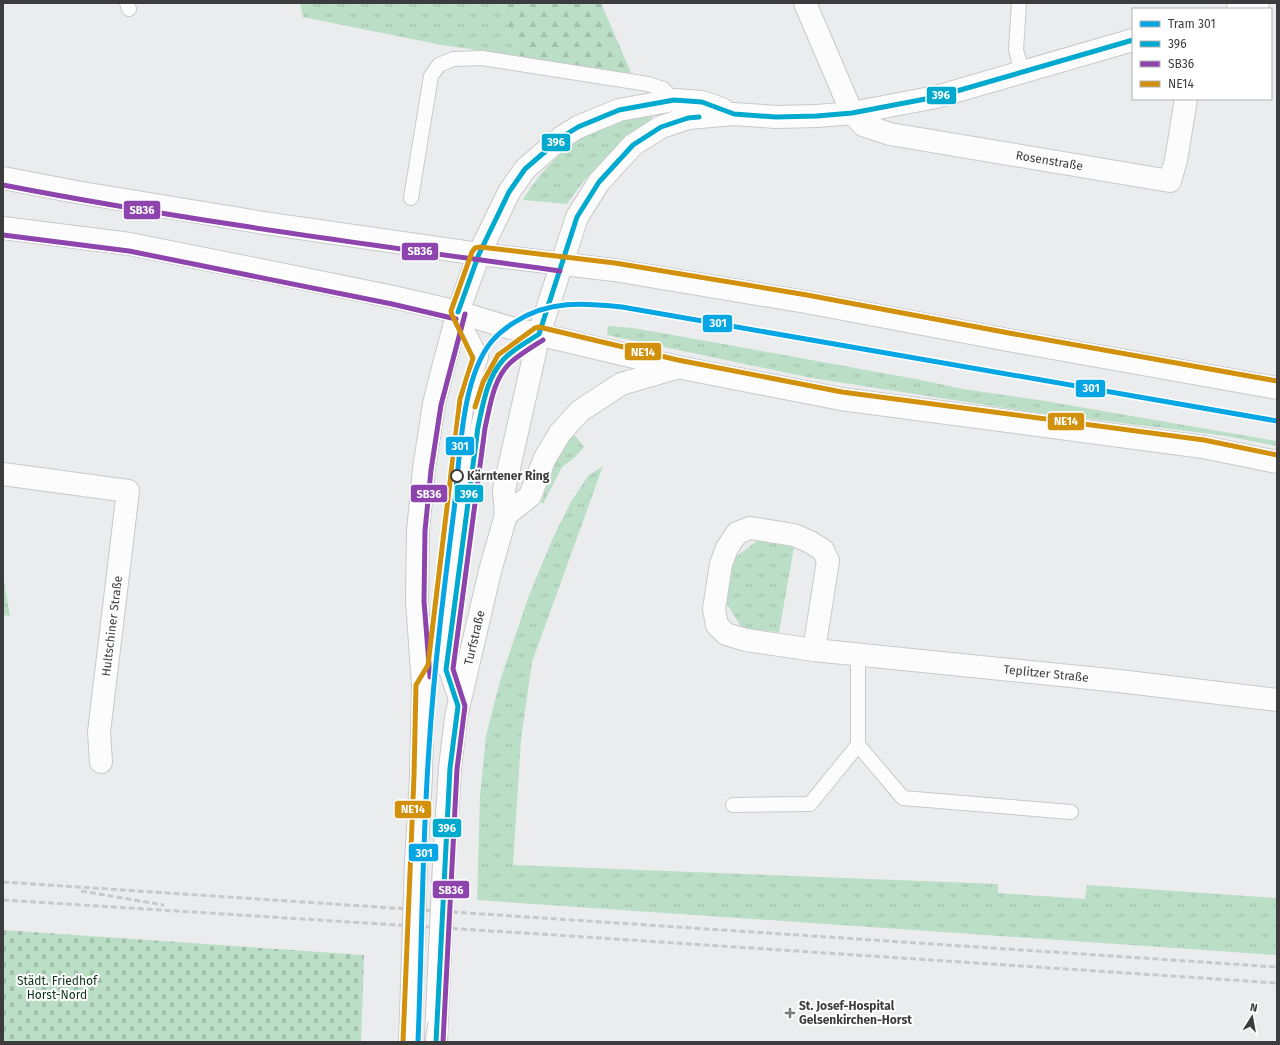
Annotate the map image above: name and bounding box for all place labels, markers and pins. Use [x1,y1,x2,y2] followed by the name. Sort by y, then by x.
[450,469,464,483] marker: Kärntener Ring
[467,469,550,483] place label: Kärntener Ring
[799,999,912,1027] place label: St. Josef-Hospital Gelsenkirchen-Horst
[784,1007,796,1019] marker: St. Josef-Hospital Gelsenkirchen-Horst

